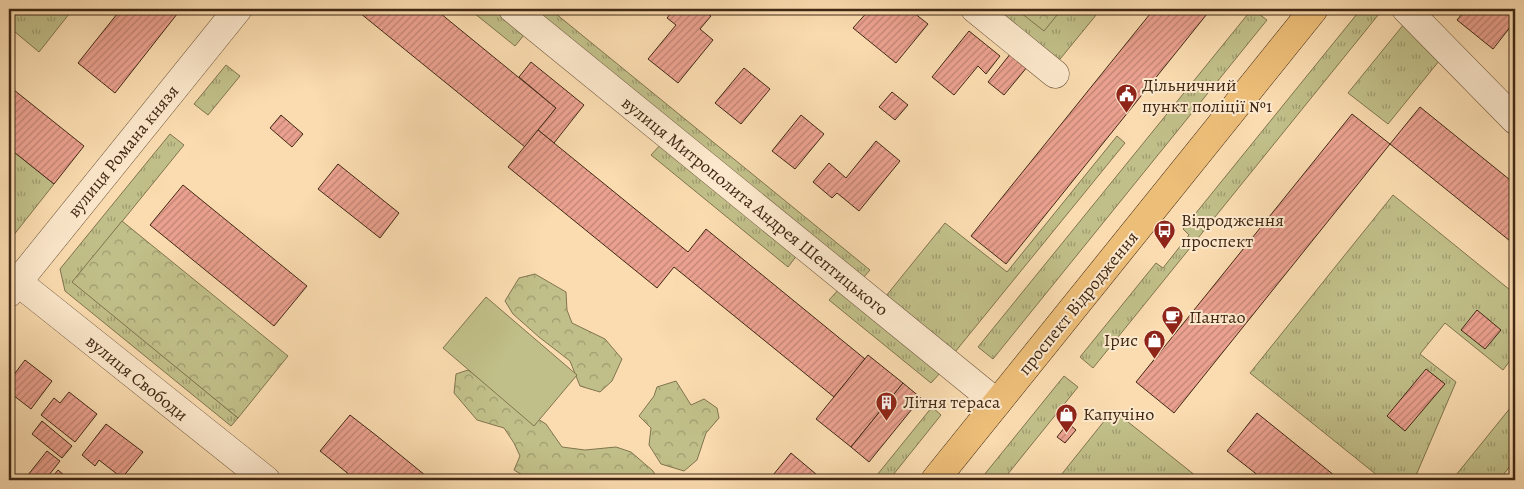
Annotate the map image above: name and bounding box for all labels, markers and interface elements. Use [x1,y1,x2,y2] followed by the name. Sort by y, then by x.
[1142,73,1272,118] place label: Дільничний пункт поліції №1
[62,80,184,222] street label: вулиця Романа князя
[1114,83,1138,114] public building icon: Дільничний пункт поліції №1
[617,91,893,321] street label: вулиця Митрополита Андрея Шептицького
[1181,208,1284,253] place label: Відродження проспект
[1153,218,1177,249] bus stop icon: Відродження проспект
[1012,226,1144,380] street label: проспект Відродження
[1161,305,1185,336] cafe icon: Пантао
[1189,305,1246,329] place label: Пантао
[1104,328,1138,352] place label: Ірис
[1142,328,1166,359] shop icon: Ірис
[81,329,193,427] street label: вулиця Свободи
[875,390,899,421] building icon: Літня тераса
[903,390,1001,414] place label: Літня тераса
[1055,402,1079,433] shop icon: Капучіно
[1083,402,1154,426] place label: Капучіно

